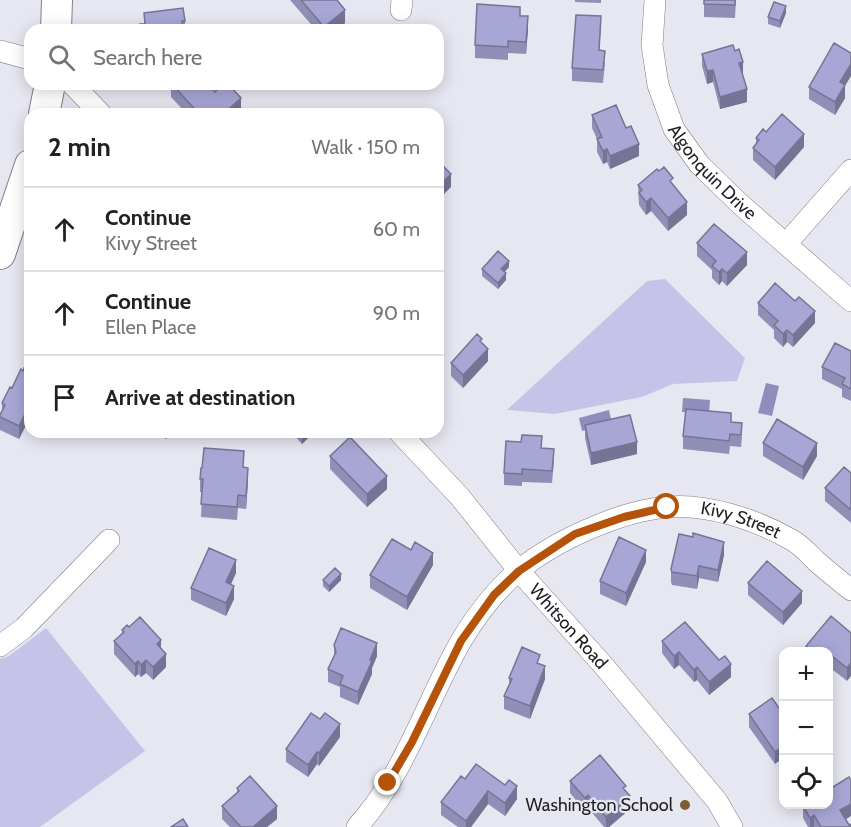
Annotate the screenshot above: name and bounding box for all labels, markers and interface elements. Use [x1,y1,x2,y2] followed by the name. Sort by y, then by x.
[24,24,444,90] search box
[45,41,78,74] icon: search
[93,44,202,71] text: Search here
[663,120,761,224] street label: Algonquin Drive
[48,131,111,163] text: 2 min
[312,135,420,159] text: Walk · 150 m
[105,204,191,231] text: Continue
[48,213,81,246] icon: ahead
[373,217,420,241] text: 60 m
[105,231,197,255] text: Kivy Street
[105,288,191,315] text: Continue
[48,297,81,330] icon: ahead
[373,301,420,325] text: 90 m
[105,315,196,339] text: Ellen Place
[48,381,81,414] icon: arrive
[105,384,295,411] text: Arrive at destination
[653,493,679,519] route start
[699,497,784,543] street label: Kivy Street
[525,579,612,674] street label: Whitson Road
[779,647,833,809] map controls
[779,647,833,701] button: +
[779,701,833,755] button: −
[779,755,833,809] button: locate
[374,769,400,795] route end
[526,794,674,816] place label: Washington School
[678,798,692,812] marker: Washington School

